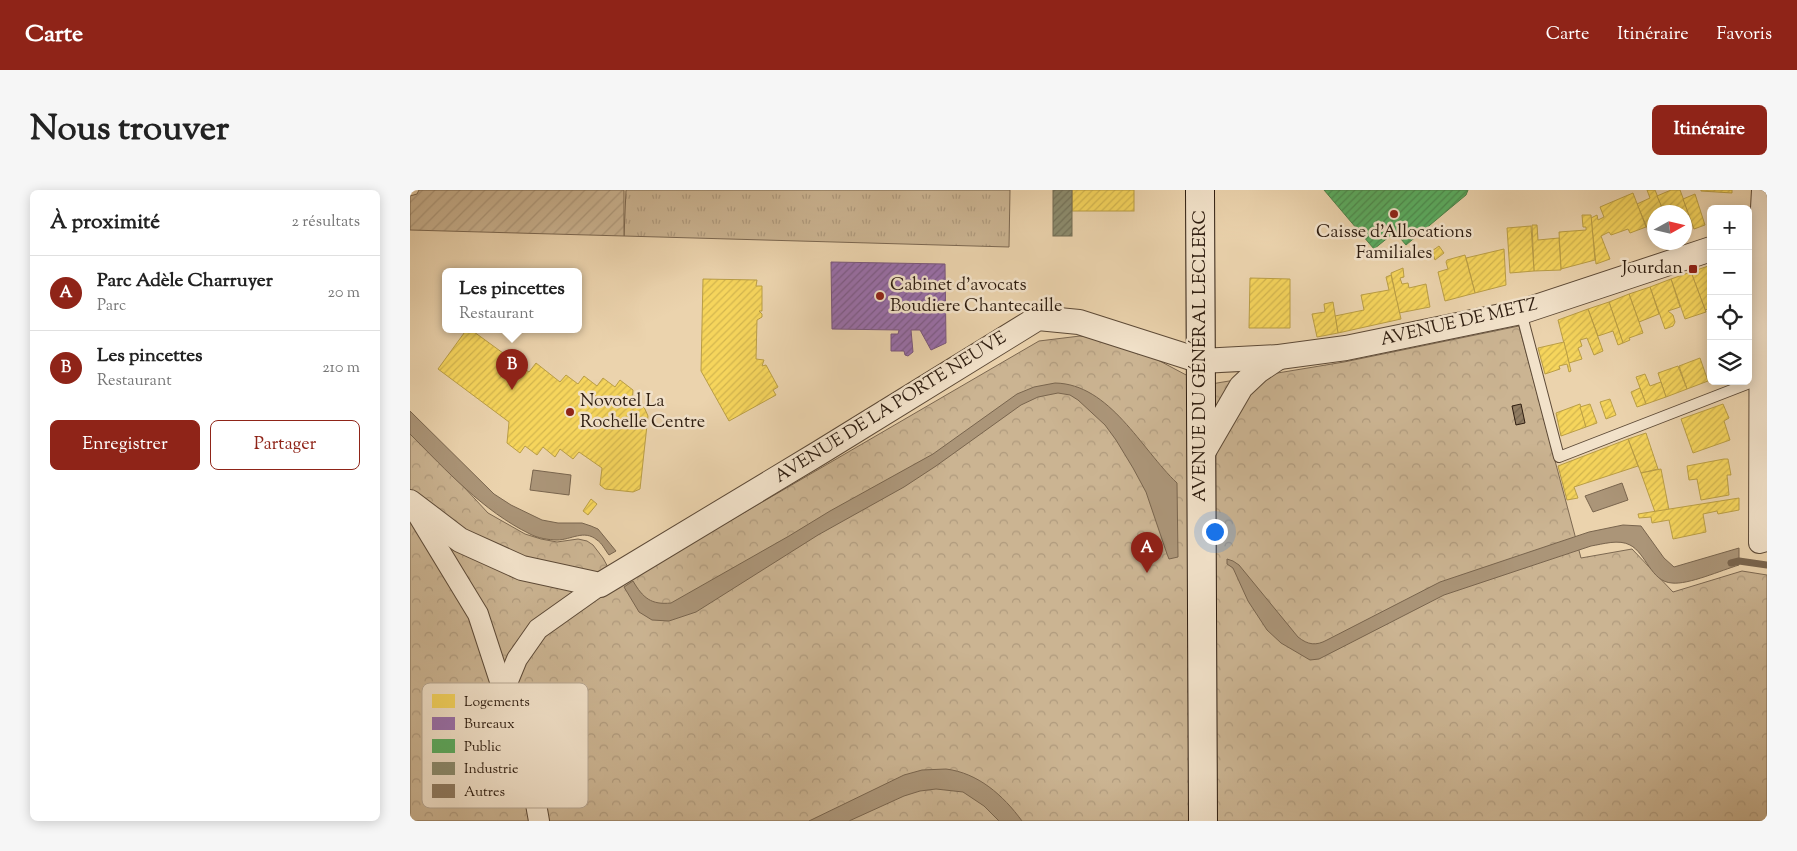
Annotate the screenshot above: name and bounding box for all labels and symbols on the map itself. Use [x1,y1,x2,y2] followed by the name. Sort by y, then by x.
[1647,205,1692,250] north arrow
[1388,208,1400,220] marker: Caisse d'Allocations Familiales
[1188,210,1214,502] street label: AVENUE DU GÉNÉRAL LECLERC
[1316,220,1472,267] place label: Caisse d'Allocations Familiales
[1621,256,1683,282] place label: Jourdan
[1687,263,1699,275] marker: Jourdan
[890,273,1062,320] place label: Cabinet d'avocats Boudiere Chantecaille
[874,290,886,302] marker: Cabinet d'avocats Boudiere Chantecaille
[1378,292,1540,354] street label: AVENUE DE METZ
[770,326,1012,490] street label: AVENUE DE LA PORTE NEUVE
[496,349,528,390] pin: B
[580,389,705,436] place label: Novotel La Rochelle Centre
[564,406,576,418] marker: Novotel La Rochelle Centre
[1202,519,1228,545] your location
[1131,532,1163,573] pin: A
[422,683,588,808] legend
[464,693,530,713] text: Logements
[464,715,515,735] text: Bureaux
[464,738,501,758] text: Public
[464,760,519,780] text: Industrie
[464,783,505,803] text: Autres

